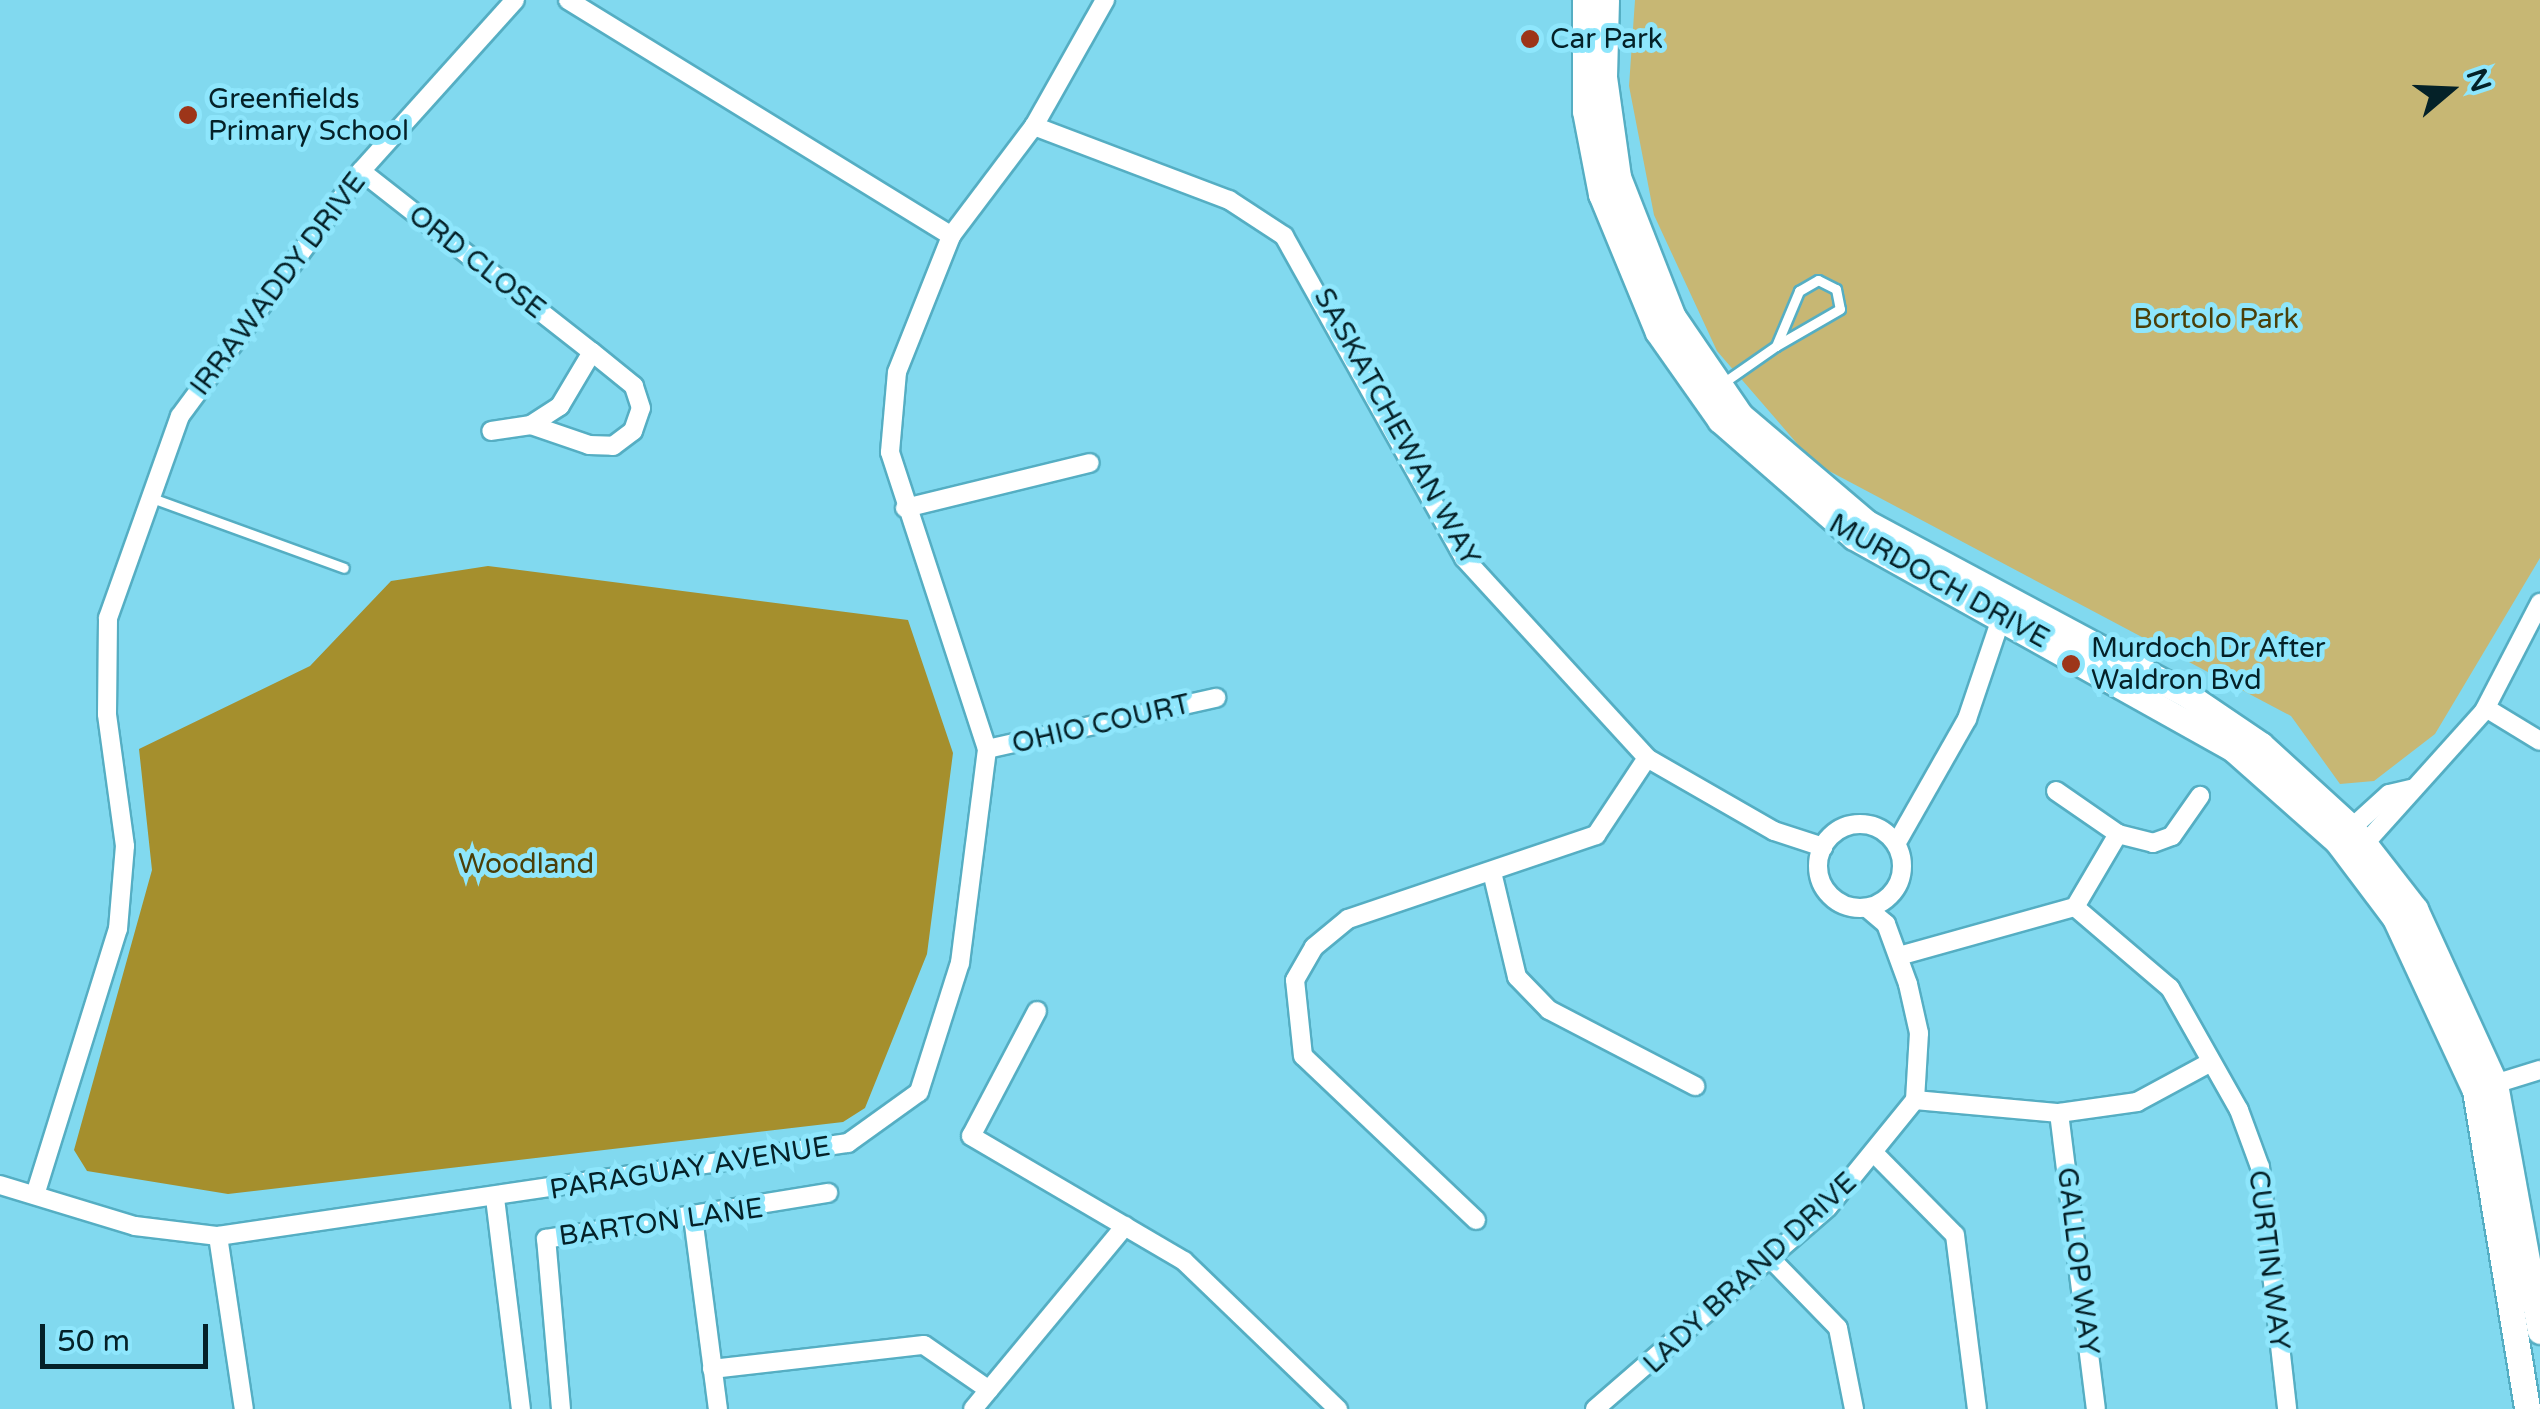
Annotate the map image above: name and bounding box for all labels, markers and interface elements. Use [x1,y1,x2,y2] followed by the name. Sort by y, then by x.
[1550,22,1663,56] place label: Car Park
[1519,28,1541,50] marker: Car Park
[2400,40,2500,140] north arrow
[2459,64,2498,96] text: N
[208,82,409,148] place label: Greenfields Primary School
[177,104,199,126] marker: Greenfields Primary School
[183,166,373,402] street label: IRRAWADDY DRIVE
[402,198,552,326] street label: ORD CLOSE
[1307,282,1487,572] street label: SASKATCHEWAN WAY
[2133,302,2299,336] park label: Bortolo Park
[1823,507,2055,655] street label: MURDOCH DRIVE
[2091,631,2326,697] place label: Murdoch Dr After Waldron Bvd
[2060,653,2082,675] marker: Murdoch Dr After Waldron Bvd
[1009,687,1193,761] street label: OHIO COURT
[458,847,594,881] park label: Woodland
[547,1129,833,1207] street label: PARAGUAY AVENUE
[2050,1165,2106,1357] street label: GALLOP WAY
[1637,1166,1863,1380] street label: LADY BRAND DRIVE
[2241,1168,2297,1352] street label: CURTIN WAY
[557,1191,765,1253] street label: BARTON LANE
[45,1304,212,1366] scale bar
[57,1323,130,1360] text: 50 m

